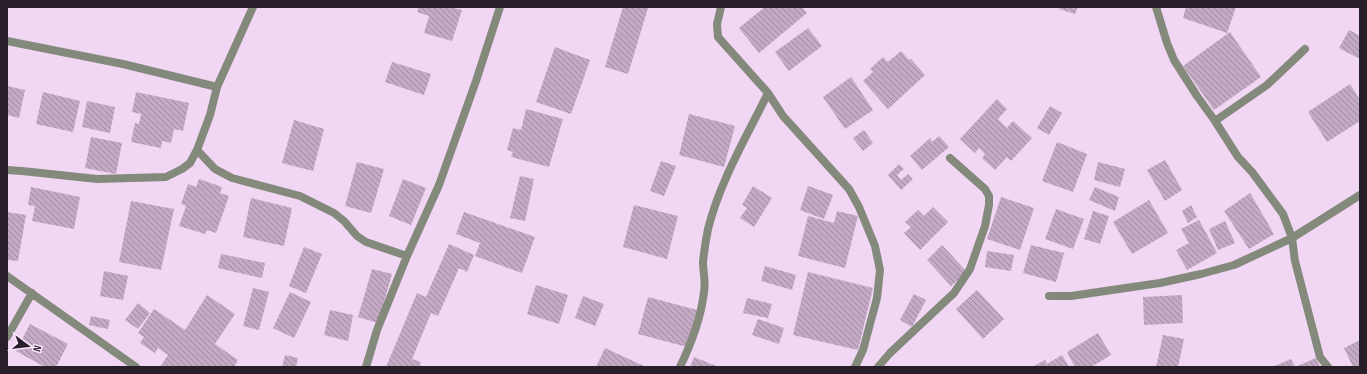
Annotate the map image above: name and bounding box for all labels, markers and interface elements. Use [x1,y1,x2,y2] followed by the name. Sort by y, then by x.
[8,326,48,366] north arrow
[30,344,44,353] text: N

